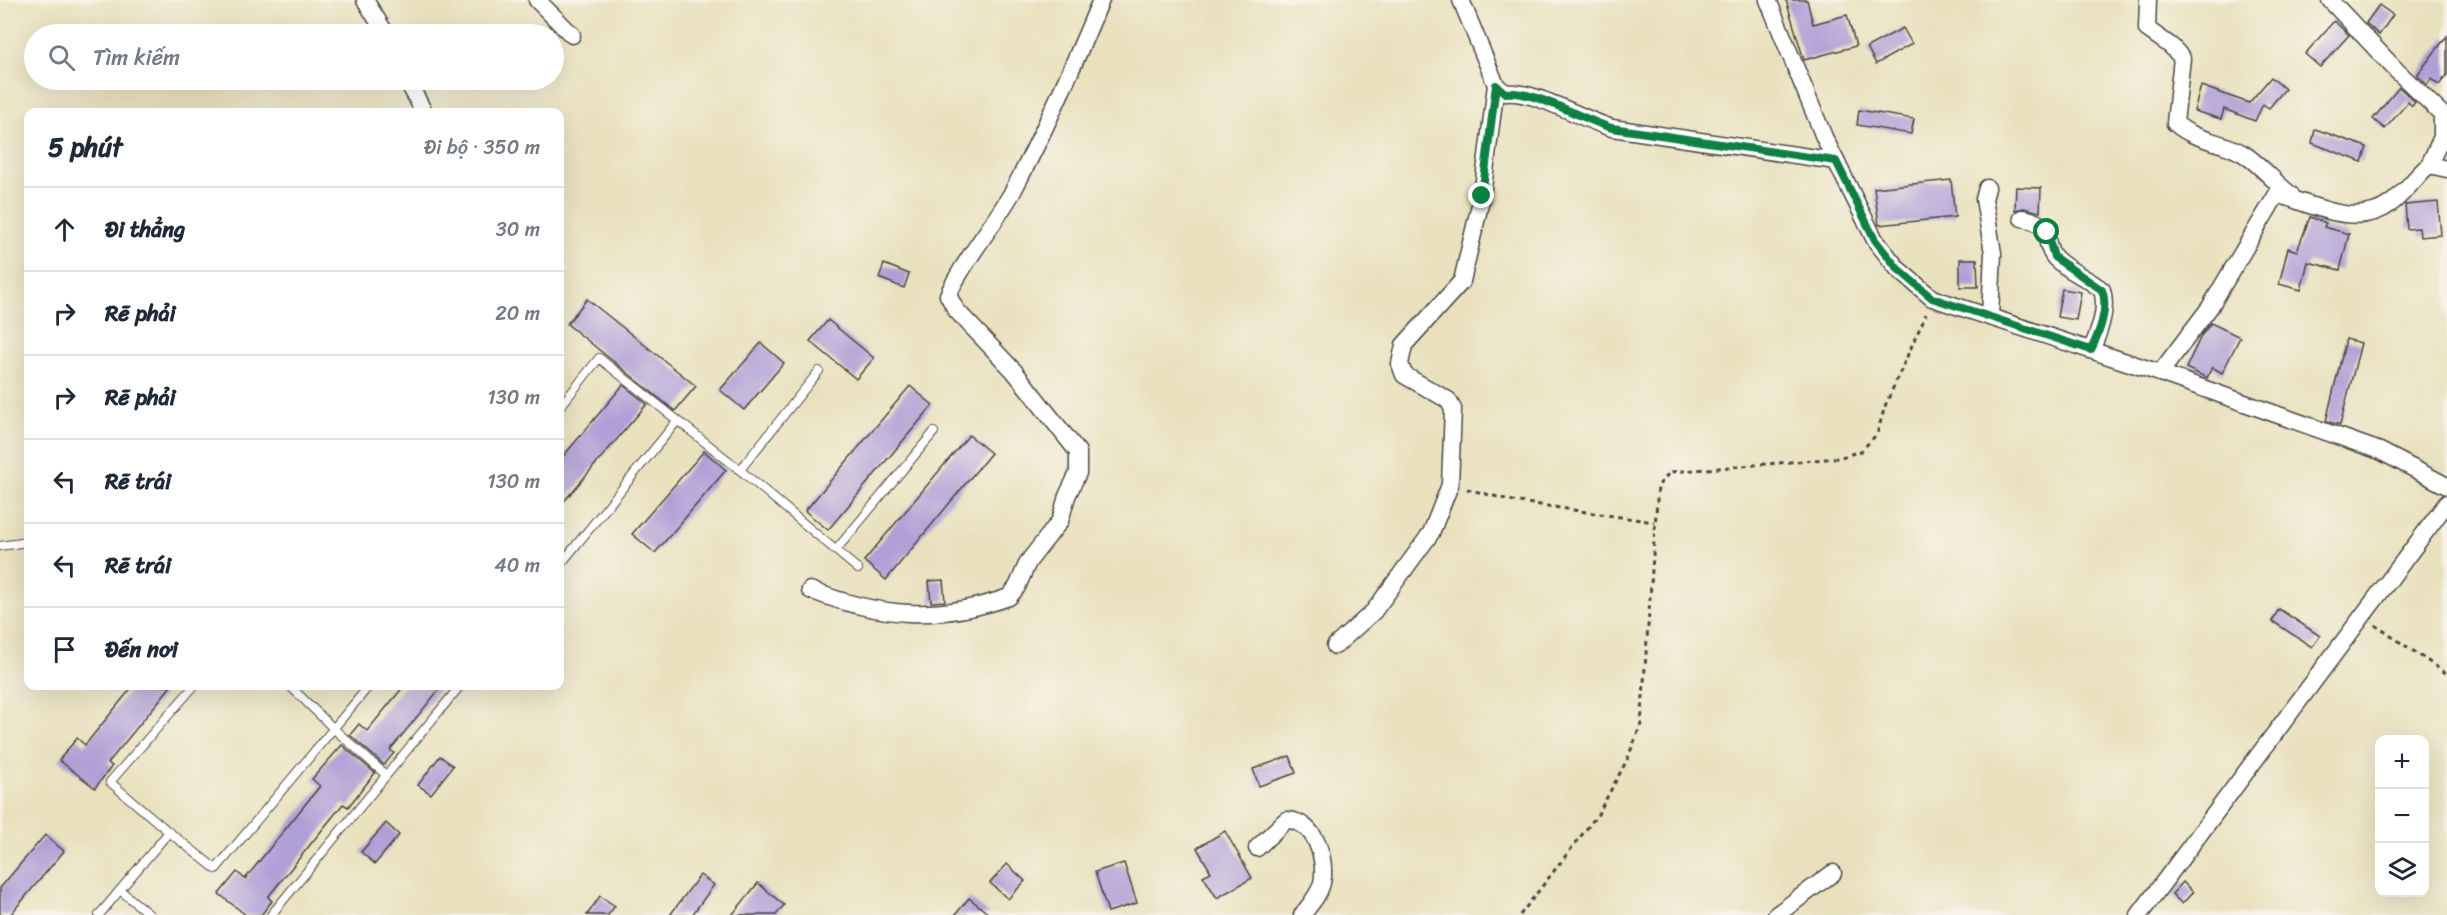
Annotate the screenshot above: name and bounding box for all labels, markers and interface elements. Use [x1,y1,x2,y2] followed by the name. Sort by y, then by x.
[24,24,564,90] search box
[93,38,180,77] text: Tìm kiếm
[45,41,78,74] icon: search
[48,124,122,170] text: 5 phút
[424,130,540,165] text: Đi bộ · 350 m
[1468,182,1494,208] route end
[105,210,185,249] text: Đi thẳng
[496,212,540,247] text: 30 m
[48,213,81,246] icon: ahead
[2033,218,2059,244] route start
[105,294,176,333] text: Rẽ phải
[495,296,540,331] text: 20 m
[48,297,81,330] icon: right
[105,378,176,417] text: Rẽ phải
[487,380,540,415] text: 130 m
[48,381,81,414] icon: right
[105,462,171,501] text: Rẽ trái
[487,464,540,499] text: 130 m
[48,465,81,498] icon: left
[105,546,171,585] text: Rẽ trái
[494,548,540,583] text: 40 m
[48,549,81,582] icon: left
[105,630,178,669] text: Đến nơi
[48,633,81,666] icon: arrive
[2375,735,2429,897] map controls
[2375,735,2429,789] button: +
[2375,789,2429,843] button: −
[2375,843,2429,897] button: layers

